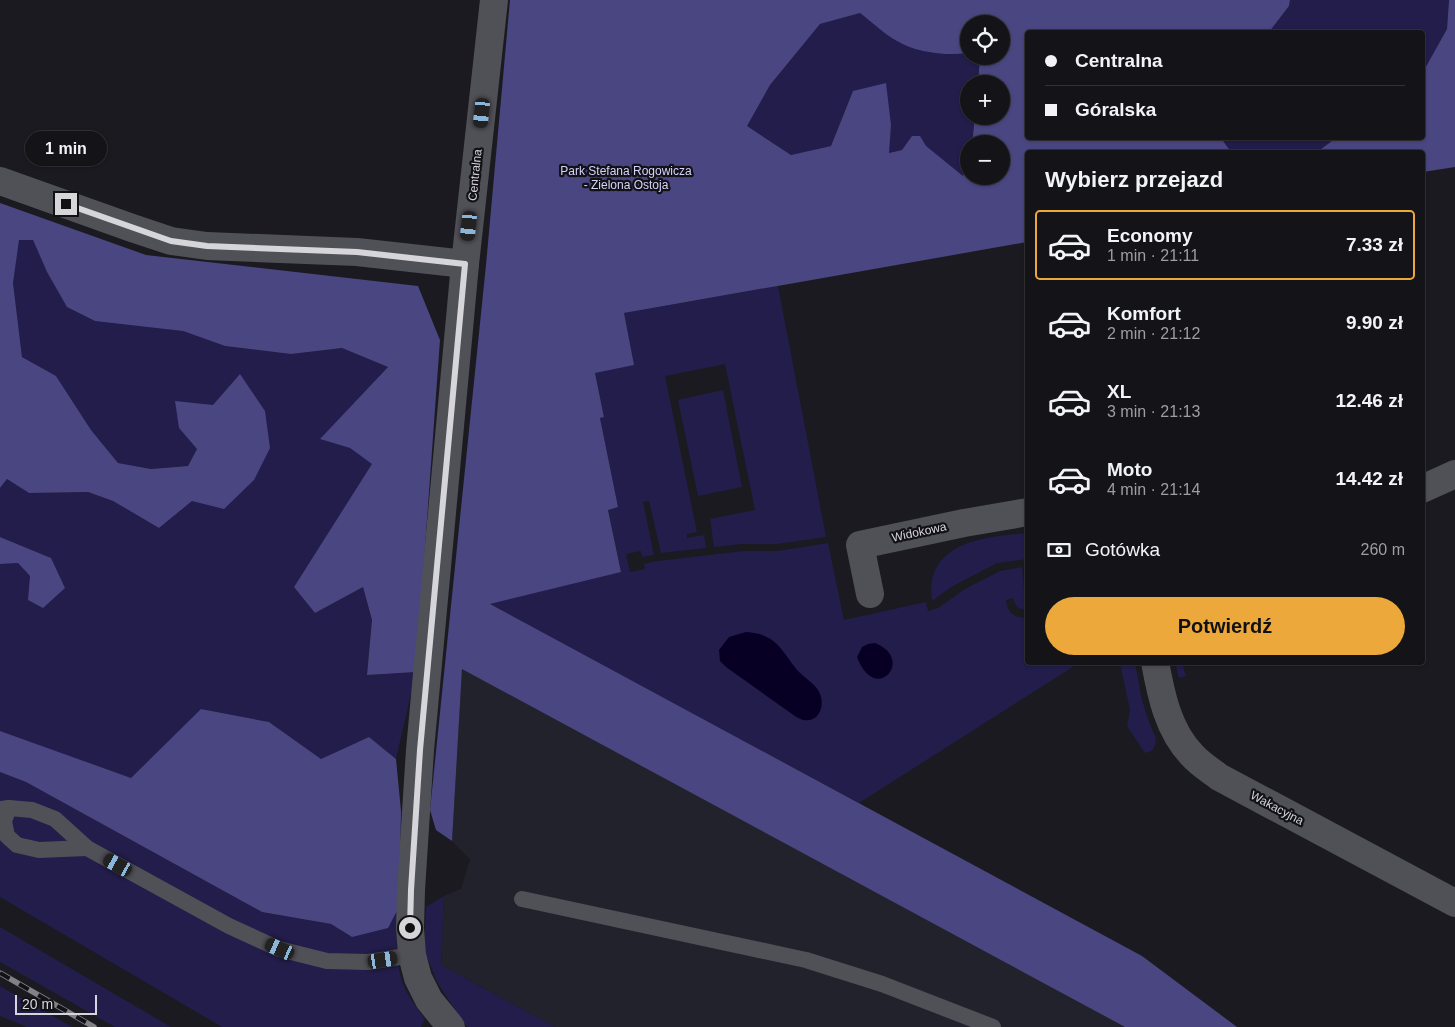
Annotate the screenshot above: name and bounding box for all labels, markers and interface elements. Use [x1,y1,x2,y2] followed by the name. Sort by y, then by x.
[960,15,1010,185] map controls
[960,15,1010,65] button: locate
[1075,50,1163,71] text: Centralna
[960,75,1010,125] button: +
[472,97,491,129] car
[1075,99,1156,120] text: Góralska
[25,132,107,166] callout: 1 min
[960,135,1010,185] button: −
[45,140,87,157] text: 1 min
[465,148,485,202] street label: Centralna
[560,164,692,192] park label: Park Stefana Rogowicza - Zielona Ostoja
[1045,167,1223,192] text: Wybierz przejazd
[55,193,77,215] route end
[459,210,478,242] car
[1047,223,1092,268] icon: car
[1107,225,1193,246] text: Economy
[1346,234,1403,255] text: 7.33 zł
[1107,247,1199,264] text: 1 min · 21:11
[1047,301,1092,346] icon: car
[1107,303,1181,324] text: Komfort
[1346,312,1403,333] text: 9.90 zł
[1107,325,1200,342] text: 2 min · 21:12
[1047,379,1092,424] icon: car
[1107,381,1131,402] text: XL
[1335,390,1403,411] text: 12.46 zł
[1107,403,1200,420] text: 3 min · 21:13
[1047,457,1092,502] icon: car
[1107,459,1152,480] text: Moto
[1335,468,1403,489] text: 14.42 zł
[1107,481,1200,498] text: 4 min · 21:14
[890,519,948,545] street label: Widokowa
[1045,536,1073,564] icon: cash
[1085,539,1160,560] text: Gotówka
[1361,541,1405,558] text: 260 m
[1045,597,1405,655] button: Potwierdź
[1248,788,1306,828] street label: Wakacyjna
[101,851,134,879] car
[399,917,421,939] route start
[263,936,296,962] car
[367,950,398,970] car
[15,992,98,1015] scale bar
[22,996,53,1012] text: 20 m

